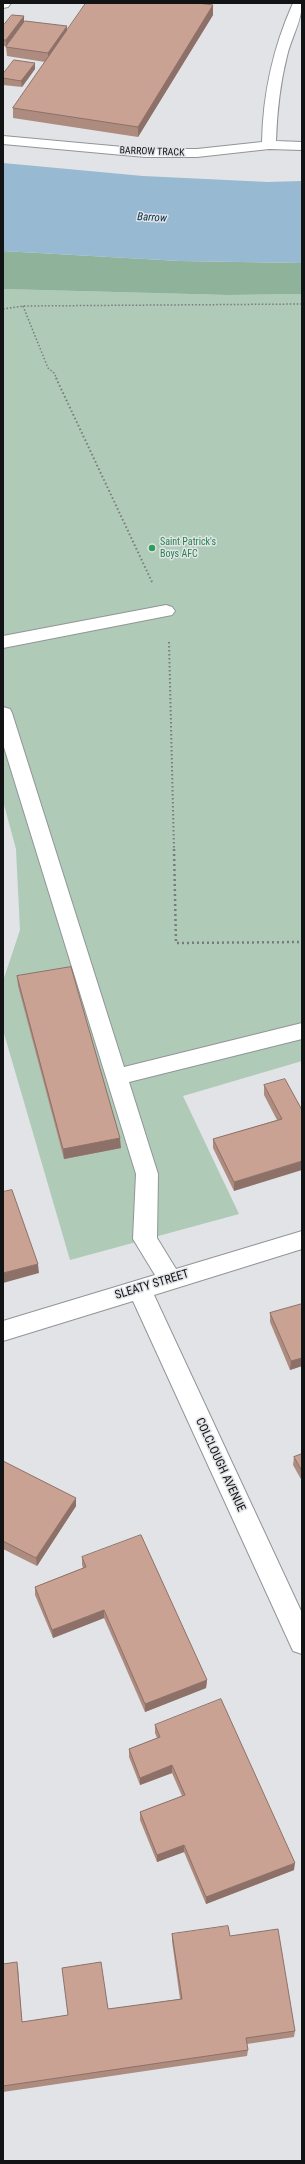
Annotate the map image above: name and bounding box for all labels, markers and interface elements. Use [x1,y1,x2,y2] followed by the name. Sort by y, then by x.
[119,145,185,159] street label: BARROW TRACK
[137,211,167,225] water label: Barrow
[160,536,216,560] place label: Saint Patrick's Boys AFC
[147,543,157,553] marker: Saint Patrick's Boys AFC
[113,1267,191,1303] street label: SLEATY STREET
[192,1416,248,1514] street label: COLCLOUGH AVENUE

